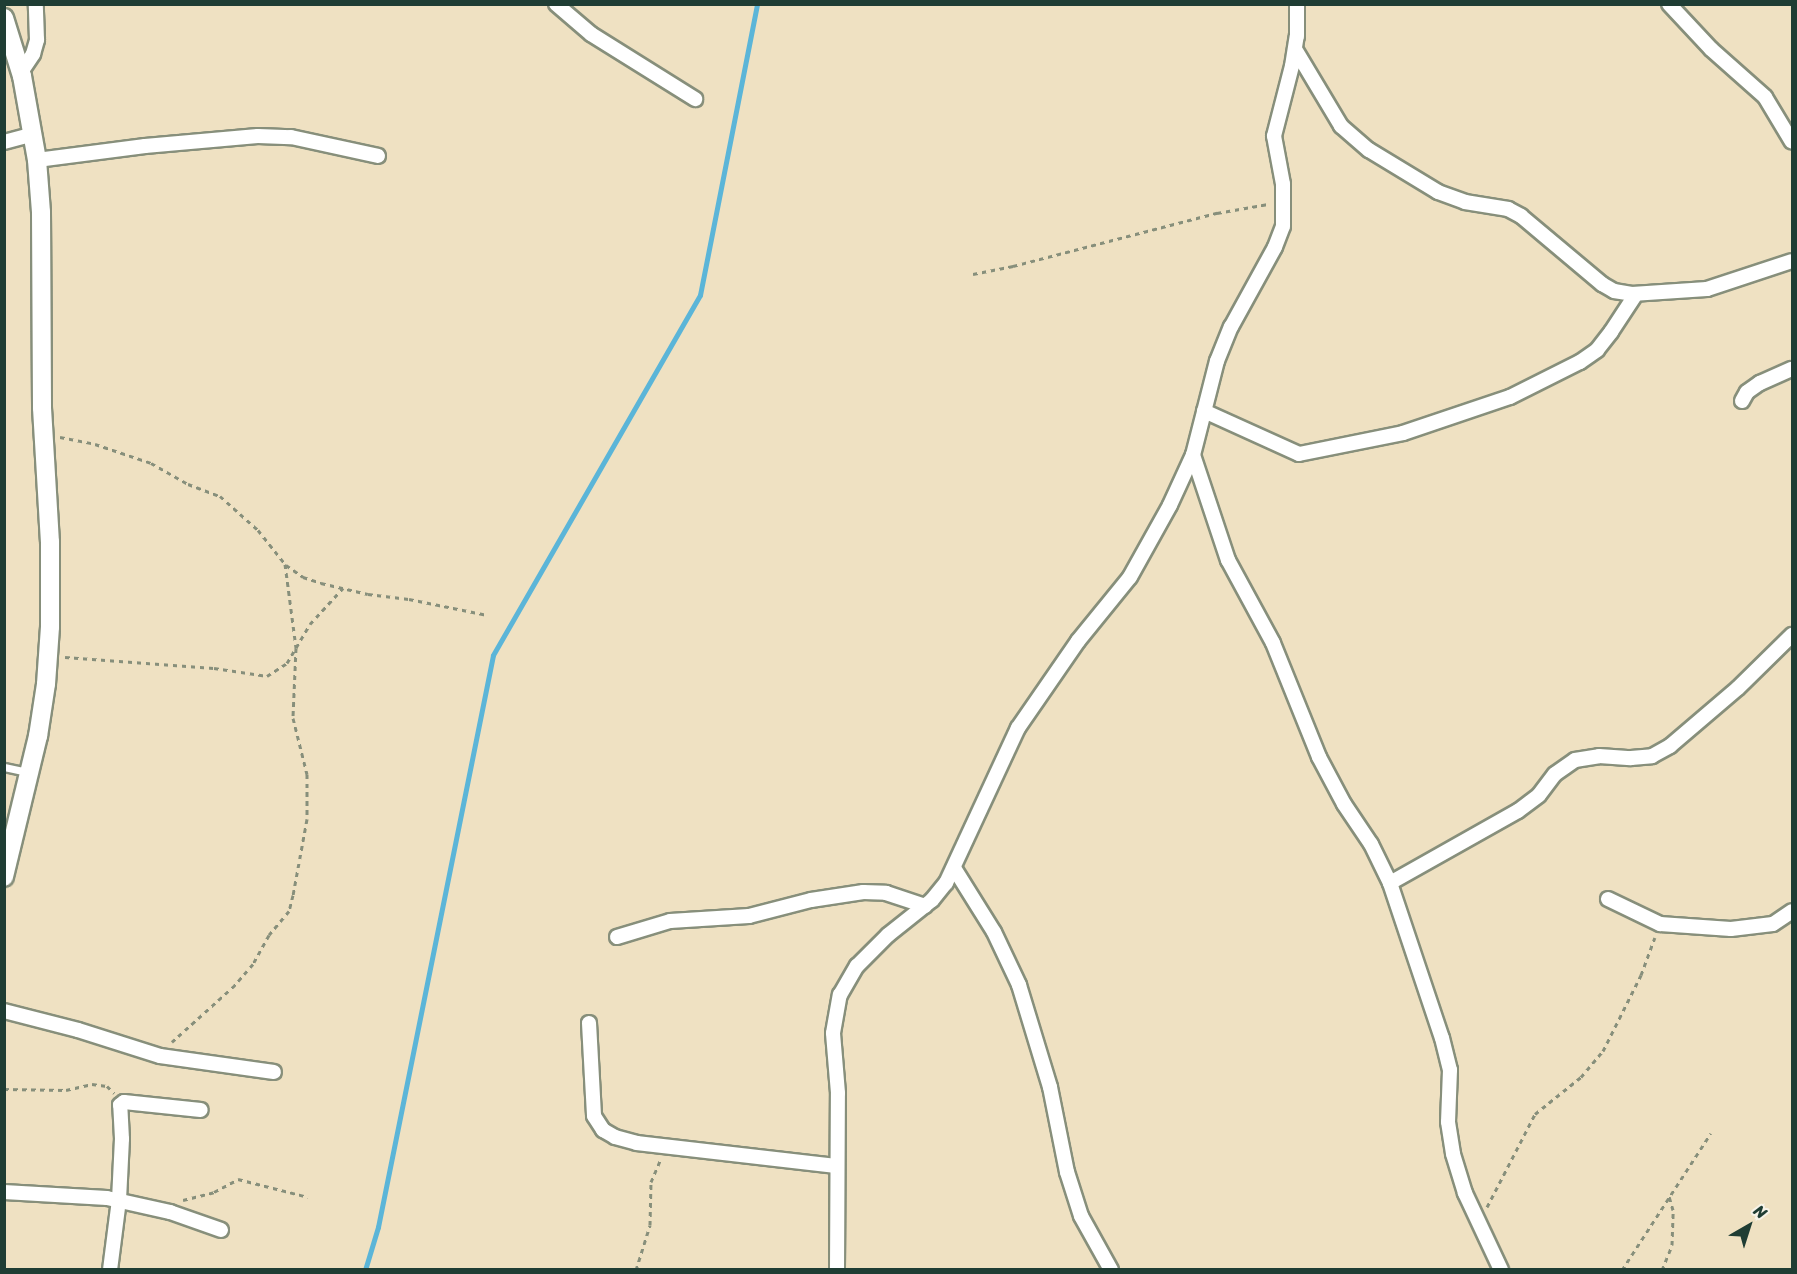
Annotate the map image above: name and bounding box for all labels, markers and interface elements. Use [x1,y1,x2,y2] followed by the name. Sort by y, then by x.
[1719,1196,1779,1256] north arrow
[1747,1197,1774,1226] text: N

